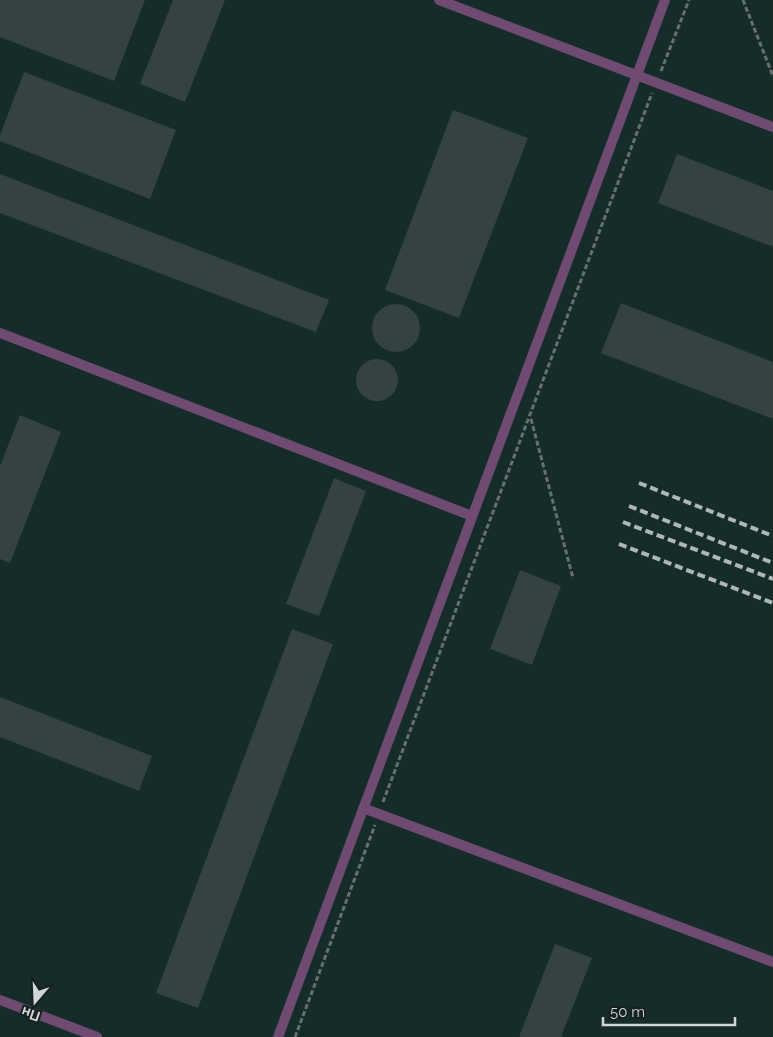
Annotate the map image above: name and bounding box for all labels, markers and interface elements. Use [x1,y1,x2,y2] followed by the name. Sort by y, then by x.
[10,977,60,1027] north arrow
[603,994,736,1026] scale bar
[610,1003,645,1021] text: 50 m
[19,1004,42,1025] text: Пн

